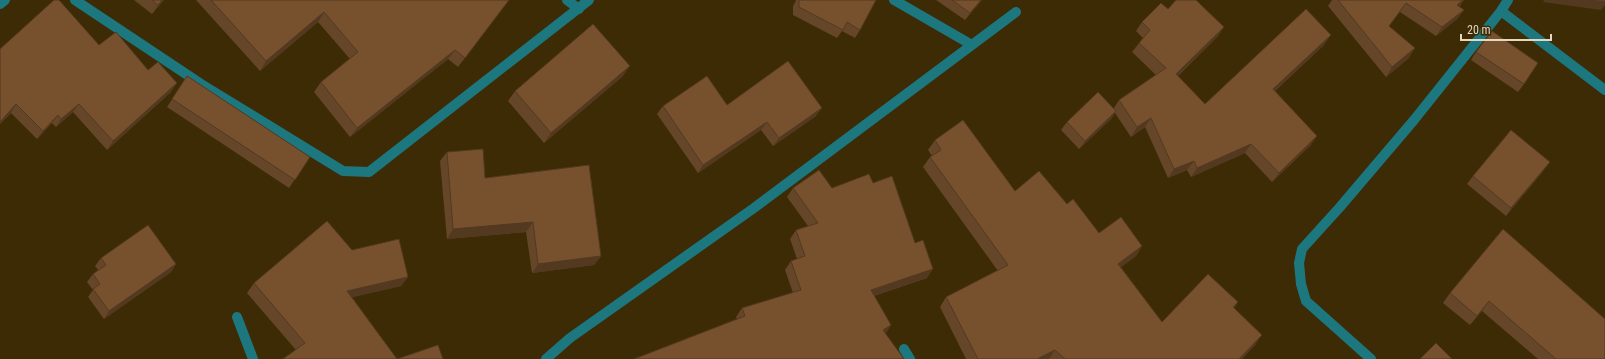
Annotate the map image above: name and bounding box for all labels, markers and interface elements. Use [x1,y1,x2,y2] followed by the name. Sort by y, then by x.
[1461,16,1551,42] scale bar
[1467,23,1491,37] text: 20 m

